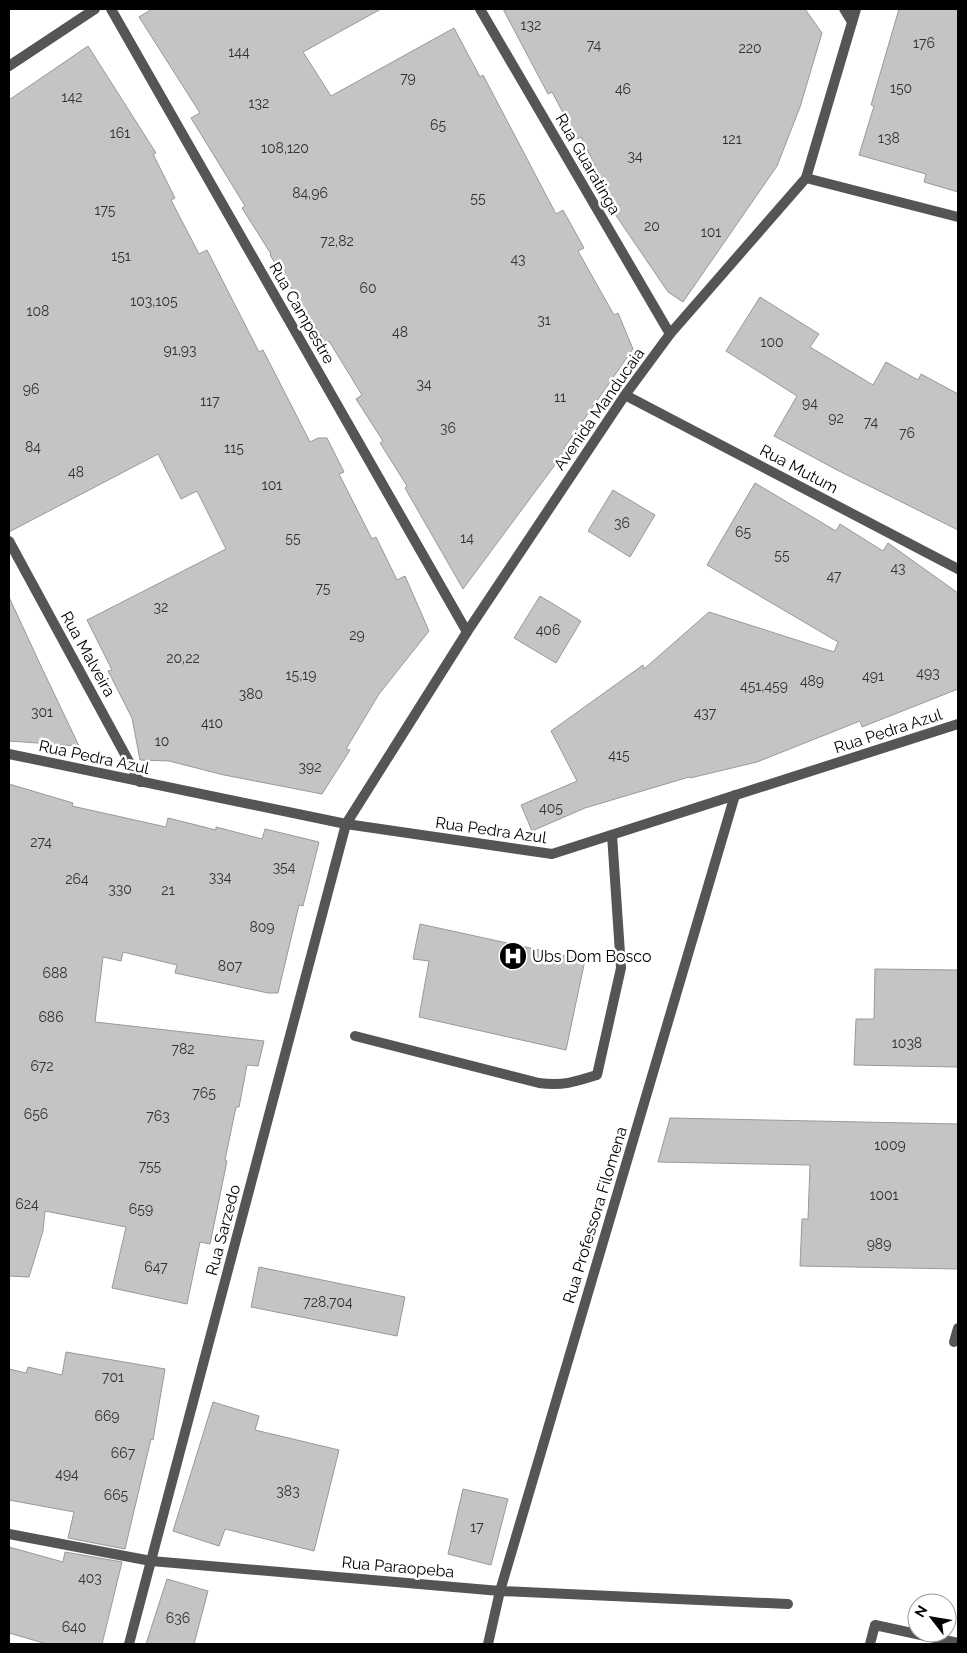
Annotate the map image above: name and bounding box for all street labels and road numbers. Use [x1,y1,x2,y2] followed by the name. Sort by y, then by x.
[551,110,625,218] street label: Rua Guaratinga
[265,259,339,367] street label: Rua Campestre
[550,344,648,474] street label: Avenida Manducaia
[757,440,841,498] street label: Rua Mutum
[57,608,119,700] street label: Rua Malveira
[832,704,945,757] street label: Rua Pedra Azul
[37,736,151,778] street label: Rua Pedra Azul
[434,813,549,847] street label: Rua Pedra Azul
[559,1124,631,1306] street label: Rua Professora Filomena
[202,1183,244,1277] street label: Rua Sarzedo
[341,1553,455,1581] street label: Rua Paraopeba

